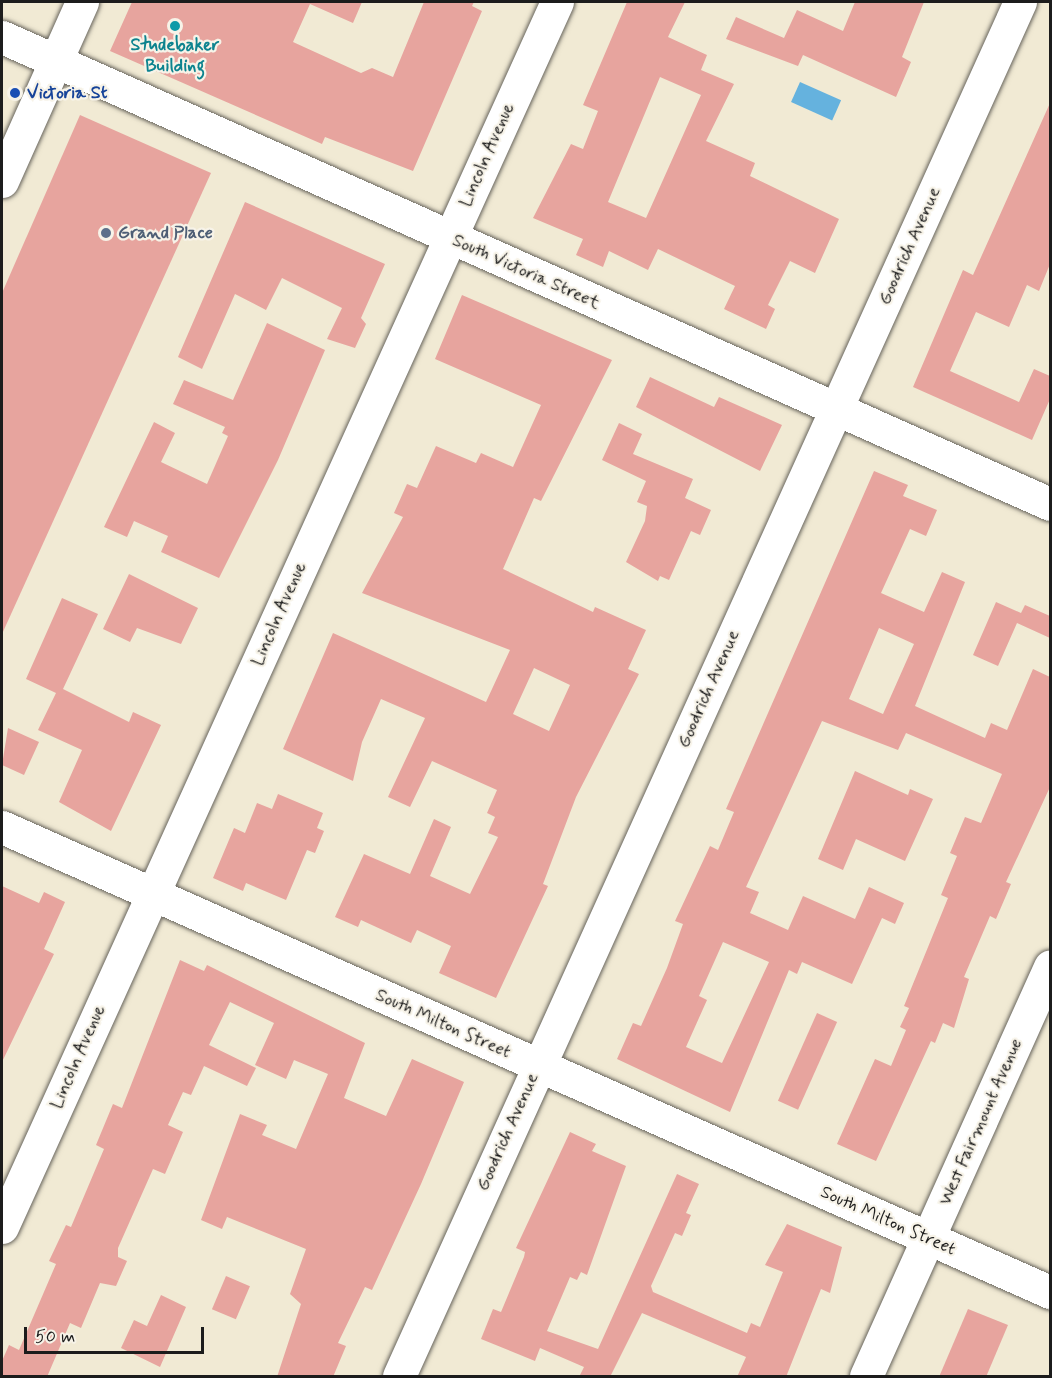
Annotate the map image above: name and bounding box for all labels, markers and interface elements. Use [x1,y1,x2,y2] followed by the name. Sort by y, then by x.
[168,19,182,33] marker: Studebaker Building
[131,35,219,78] place label: Studebaker Building
[27,82,107,104] place label: Victoria St
[8,86,22,100] marker: Victoria St
[454,98,520,212] street label: Lincoln Avenue
[874,184,946,308] street label: Goodrich Avenue
[118,222,213,244] place label: Grand Place
[99,226,113,240] marker: Grand Place
[449,230,603,314] street label: South Victoria Street
[246,557,312,671] street label: Lincoln Avenue
[673,627,745,751] street label: Goodrich Avenue
[371,984,515,1064] street label: South Milton Street
[45,1000,111,1114] street label: Lincoln Avenue
[934,1034,1028,1210] street label: West Fairmount Avenue
[472,1070,544,1194] street label: Goodrich Avenue
[816,1181,960,1261] street label: South Milton Street
[27,1315,207,1353] scale bar
[35,1325,75,1349] text: 50 m

